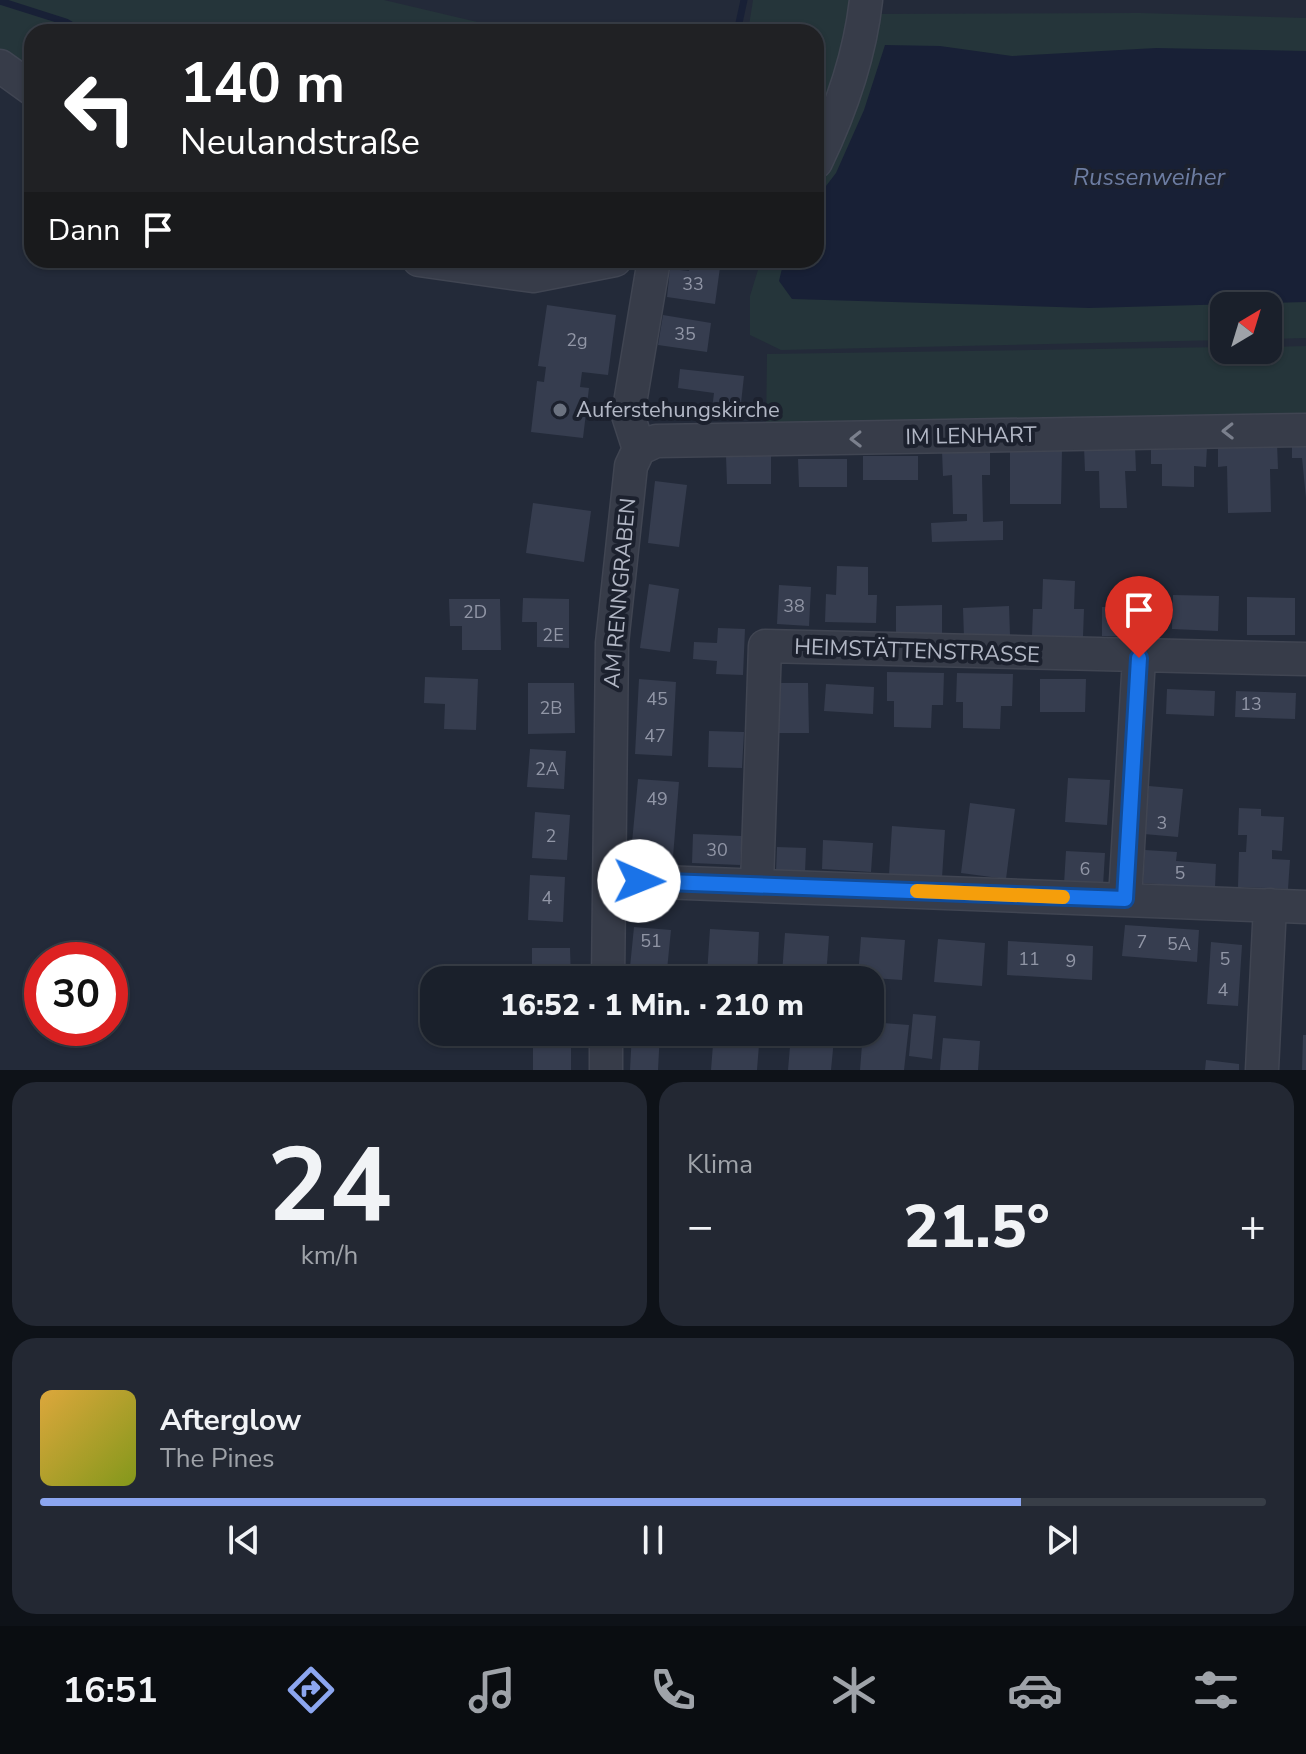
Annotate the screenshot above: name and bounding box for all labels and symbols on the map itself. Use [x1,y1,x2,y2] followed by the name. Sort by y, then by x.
[1073,161,1227,193] water label: Russenweiher
[682,272,704,296] house number: 33
[1210,292,1282,364] north arrow
[674,322,696,346] house number: 35
[566,328,588,352] house number: 2g
[576,395,780,425] place label: Auferstehungskirche
[551,401,569,419] marker: Auferstehungskirche
[905,420,1038,452] street label: IM LENHART
[1221,422,1234,440] one-way arrow
[849,430,862,447] one-way arrow
[597,497,643,689] street label: AM RENNGRABEN
[1105,576,1173,658] pin
[783,594,805,618] house number: 38
[463,600,487,624] house number: 2D
[542,623,564,647] house number: 2E
[794,632,1040,670] street label: HEIMSTÄTTENSTRASSE
[646,687,668,711] house number: 45
[1240,692,1262,716] house number: 13
[540,696,562,720] house number: 2B
[644,724,666,748] house number: 47
[535,757,559,781] house number: 2A
[646,787,668,811] house number: 49
[1157,811,1167,835] house number: 3
[546,824,556,848] house number: 2
[706,838,728,862] house number: 30
[597,839,681,923] position arrow
[1080,857,1090,881] house number: 6
[1175,861,1185,885] house number: 5
[542,886,553,910] house number: 4
[640,929,662,953] house number: 51
[1137,930,1147,954] house number: 7
[1167,932,1191,956] house number: 5A
[24,942,128,1046] speed limit sign: 30
[1018,947,1040,971] house number: 11
[1220,947,1230,971] house number: 5
[1066,949,1076,973] house number: 9
[1218,978,1229,1002] house number: 4

